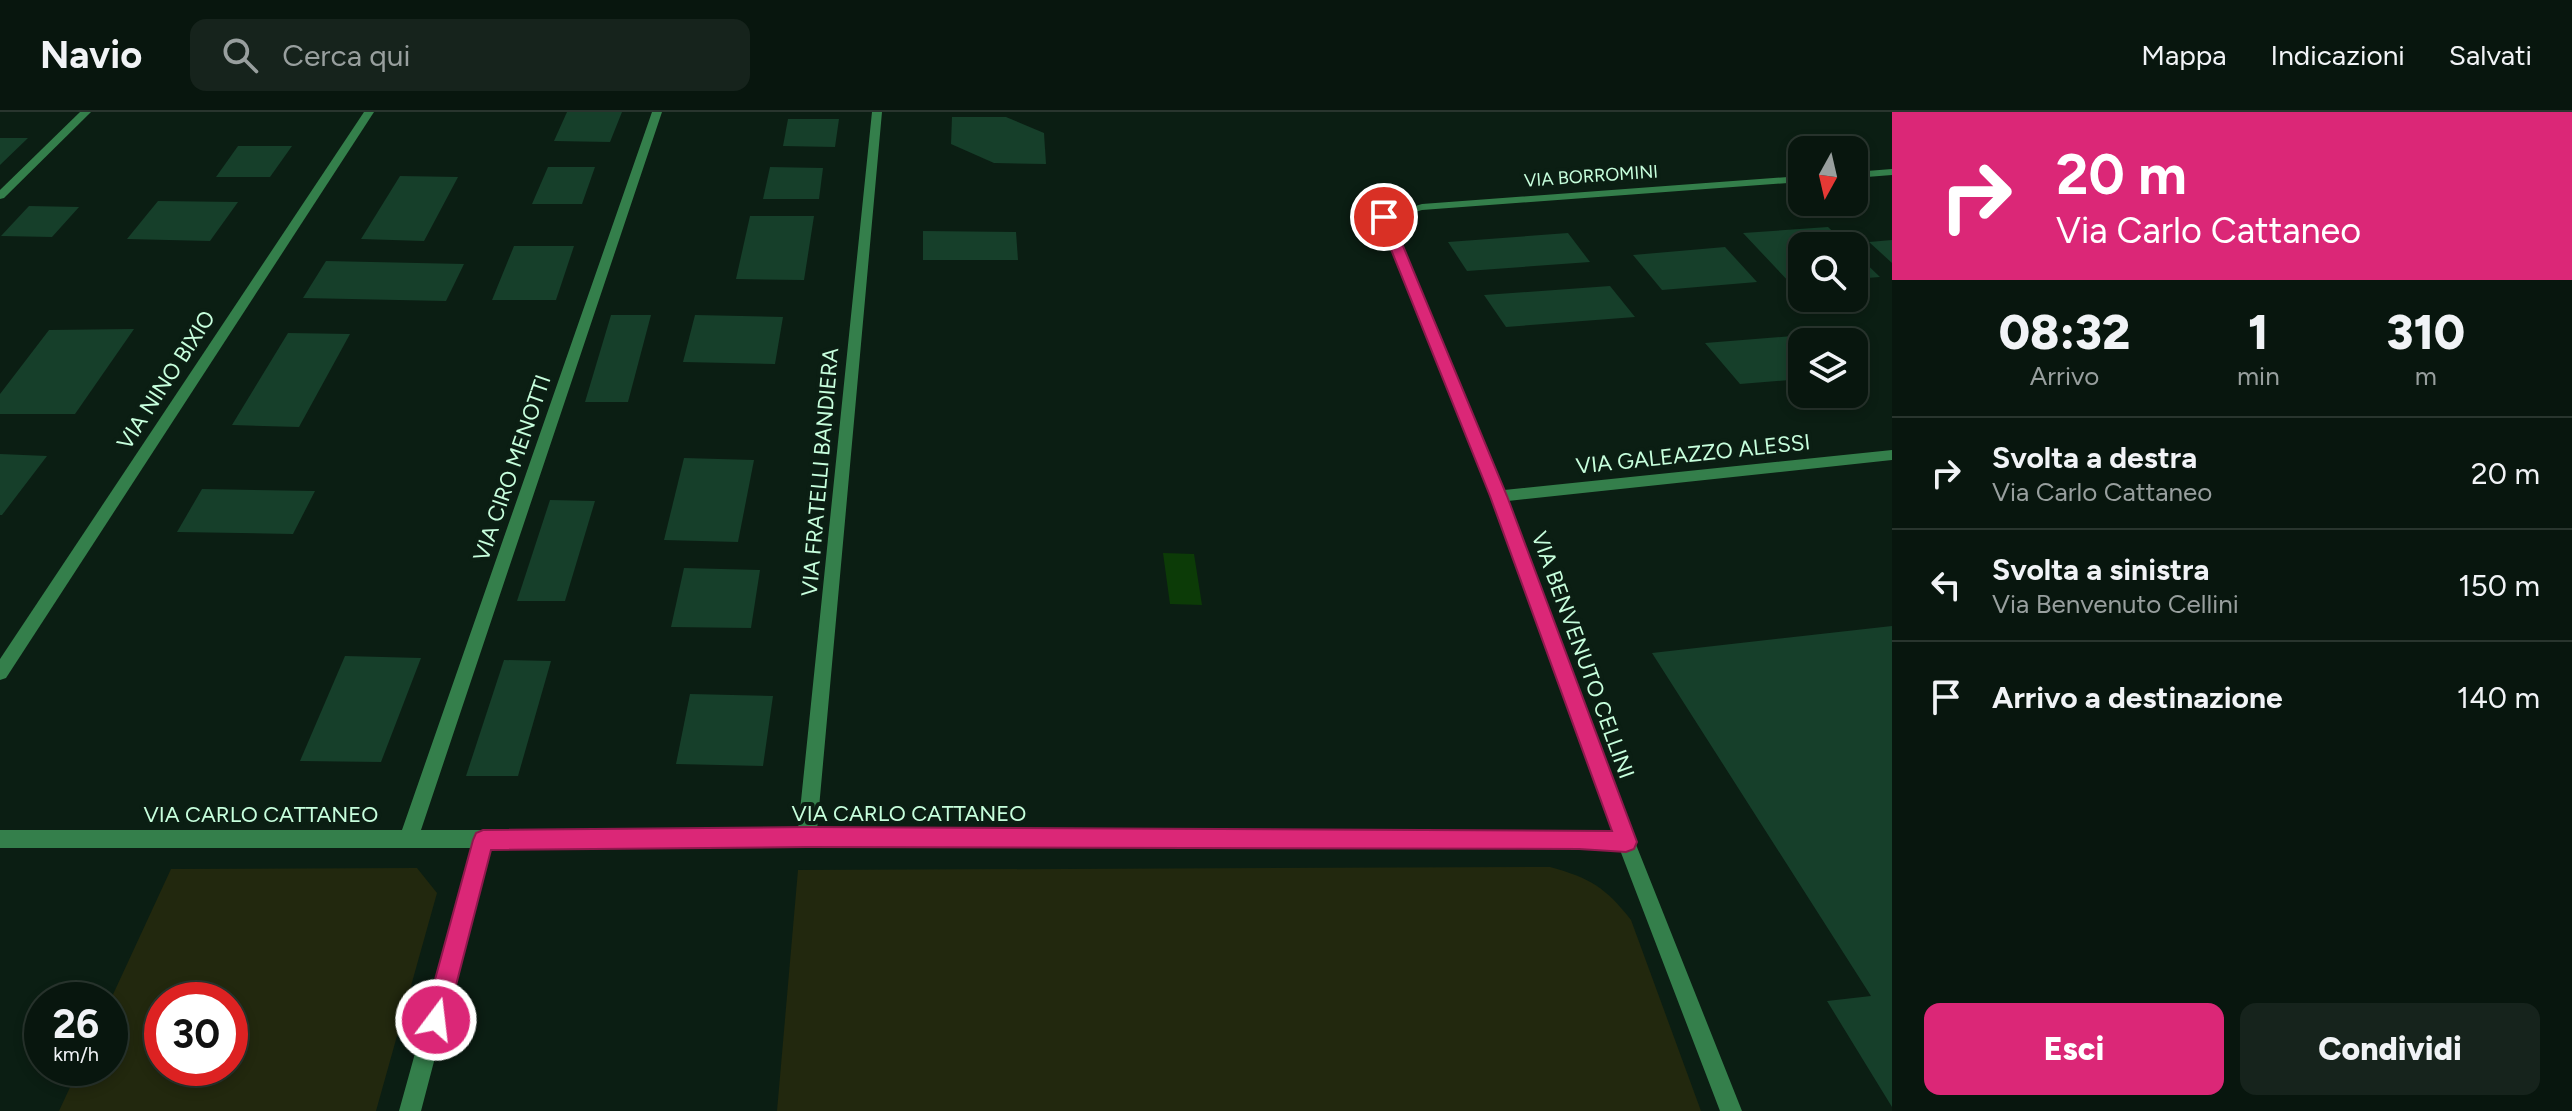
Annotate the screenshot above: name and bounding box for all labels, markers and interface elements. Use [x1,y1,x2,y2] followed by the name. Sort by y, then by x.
[190,19,750,91] search box
[40,32,142,78] text: Navio
[218,33,262,77] icon: search
[282,37,410,74] text: Cerca qui
[2141,38,2227,72] text: Mappa
[2271,38,2405,72] text: Indicazioni
[2449,38,2532,72] text: Salvati
[1788,136,1868,216] north arrow
[1788,136,1868,408] map controls
[2056,141,2187,208] text: 20 m
[1924,144,2028,248] icon: right
[1523,160,1659,192] street label: VIA BORROMINI
[1350,183,1418,251] pin
[1362,195,1406,239] icon: arrive
[2056,209,2361,252] text: Via Carlo Cattaneo
[1788,232,1868,312] button: search
[1999,303,2130,361] text: 08:32
[2248,303,2269,361] text: 1
[2386,303,2465,361] text: 310
[111,306,221,454] street label: VIA NINO BIXIO
[1788,328,1868,408] button: layers
[796,346,844,597] street label: VIA FRATELLI BANDIERA
[2030,360,2099,392] text: Arrivo
[2237,360,2280,392] text: min
[2415,360,2437,392] text: m
[467,371,557,565] street label: VIA CIRO MENOTTI
[1575,428,1811,480] street label: VIA GALEAZZO ALESSI
[1992,439,2197,476] text: Svolta a destra
[1924,451,1968,495] icon: right
[2471,455,2540,492] text: 20 m
[1992,476,2212,508] text: Via Carlo Cattaneo
[1526,528,1640,782] street label: VIA BENVENUTO CELLINI
[1992,551,2209,588] text: Svolta a sinistra
[1924,563,1968,607] icon: left
[2458,567,2540,604] text: 150 m
[1992,588,2239,620] text: Via Benvenuto Cellini
[1924,675,1968,719] icon: arrive
[1992,679,2283,716] text: Arrivo a destinazione
[2457,679,2540,716] text: 140 m
[792,800,1026,827] street label: VIA CARLO CATTANEO
[144,801,378,828] street label: VIA CARLO CATTANEO
[394,978,478,1062] position arrow
[144,982,248,1086] speed limit sign: 30
[53,1000,99,1048] text: 26
[1924,1003,2224,1095] button: Esci
[2240,1003,2540,1095] button: Condividi
[53,1042,99,1066] text: km/h

